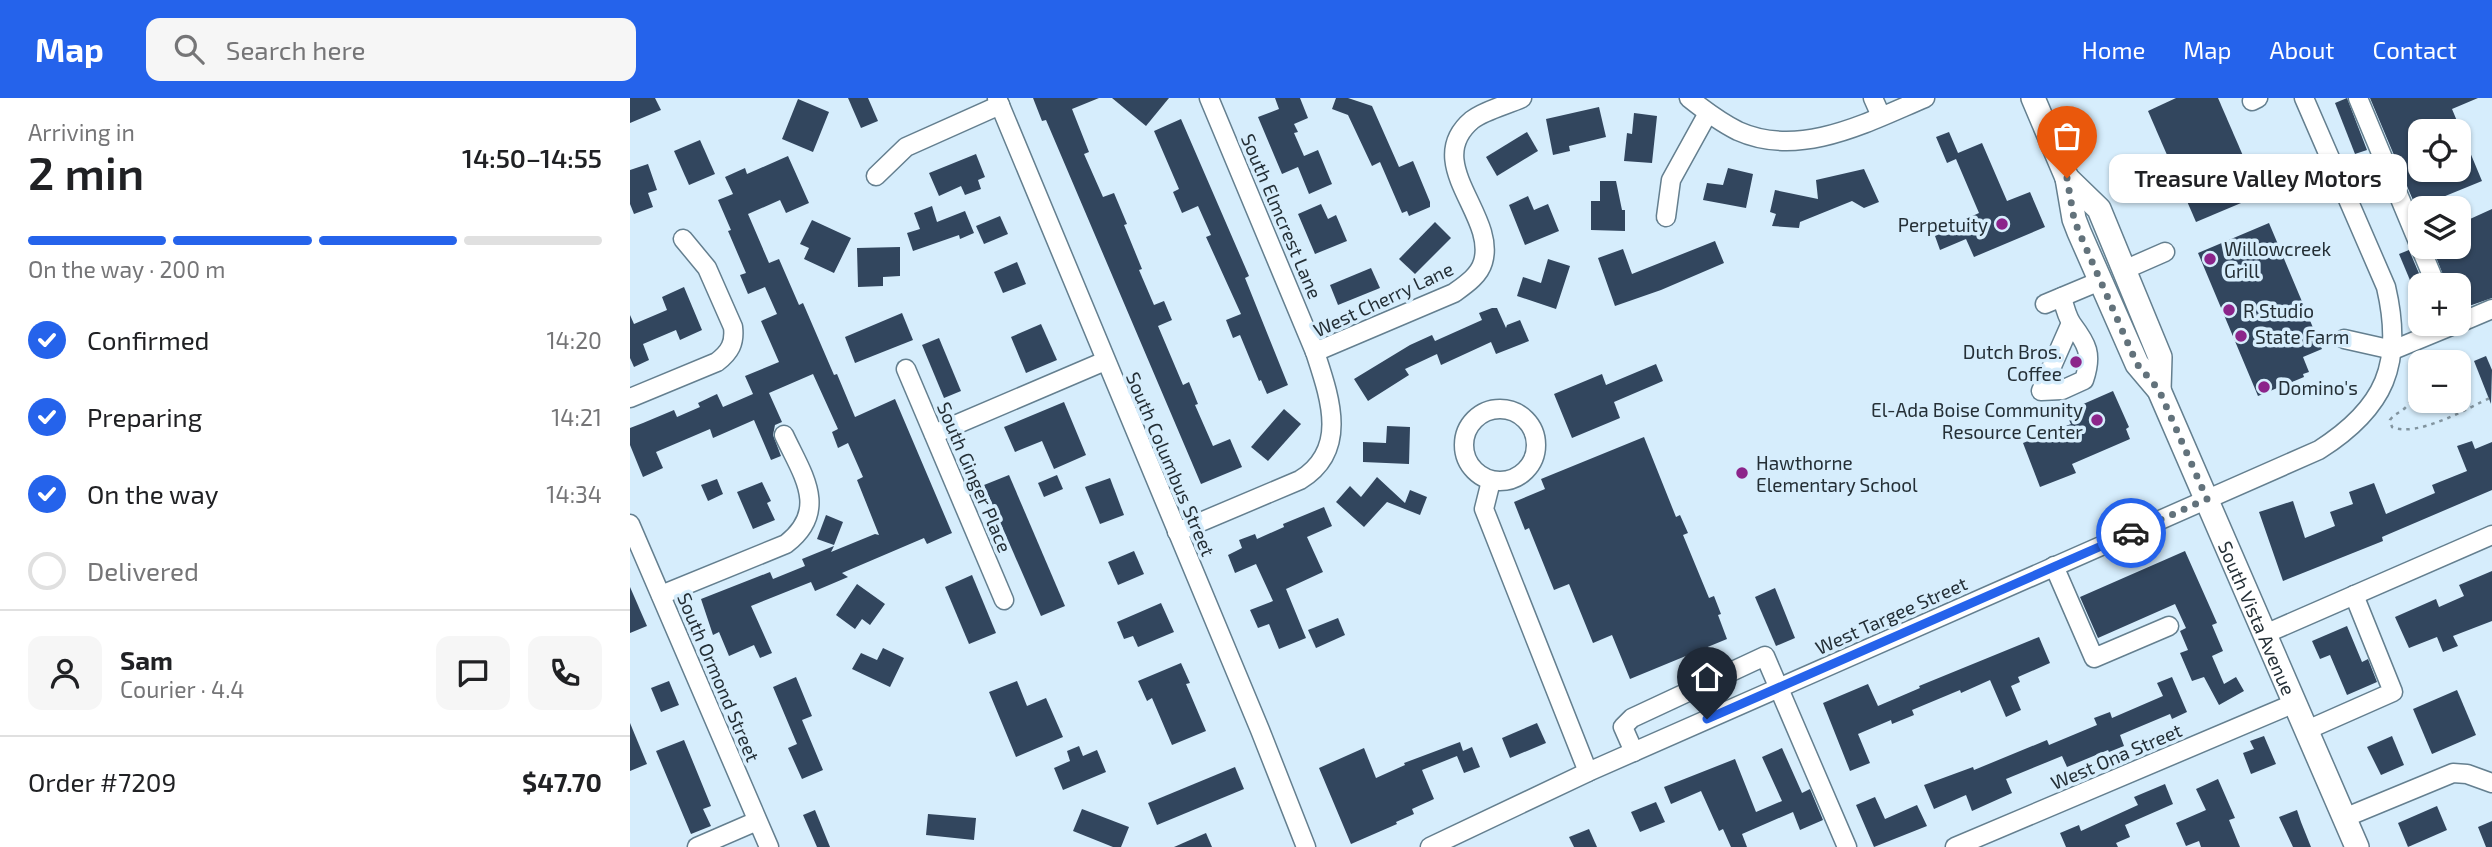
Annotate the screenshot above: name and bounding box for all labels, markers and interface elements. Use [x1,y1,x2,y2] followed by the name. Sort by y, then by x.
[146,18,636,81] search box
[35,29,104,69] text: Map
[170,30,208,68] icon: search
[226,34,365,65] text: Search here
[2082,35,2145,64] text: Home
[2183,35,2231,64] text: Map
[2269,35,2335,64] text: About
[2373,35,2457,64] text: Contact
[2037,106,2097,178] pin
[2048,117,2086,155] icon: bag
[28,118,135,146] text: Arriving in
[2408,119,2471,413] map controls
[2408,119,2471,182] button: locate
[1237,130,1327,302] street label: South Elmcrest Lane
[462,142,602,173] text: 14:50–14:55
[28,144,144,199] text: 2 min
[2109,154,2406,202] callout: Treasure Valley Motors
[2134,164,2382,192] text: Treasure Valley Motors
[2408,196,2471,259] button: layers
[1898,213,1988,236] place label: Perpetuity
[1994,216,2010,232] marker: Perpetuity
[2224,237,2331,282] place label: Willowcreek Grill
[2202,251,2218,267] marker: Willowcreek Grill
[28,255,225,283] text: On the way · 200 m
[1309,257,1457,341] street label: West Cherry Lane
[2408,273,2471,336] button: +
[2243,299,2314,322] place label: R Studio
[2221,302,2237,318] marker: R Studio
[28,321,66,359] icon: check
[87,324,210,355] text: Confirmed
[2255,325,2349,348] place label: State Farm
[546,326,602,354] text: 14:20
[2233,328,2249,344] marker: State Farm
[1963,340,2062,385] place label: Dutch Bros. Coffee
[2408,350,2471,413] button: −
[2068,354,2084,370] marker: Dutch Bros. Coffee
[1122,368,1220,560] street label: South Columbus Street
[2278,376,2358,399] place label: Domino's
[2256,379,2272,395] marker: Domino's
[28,398,66,436] icon: check
[933,398,1017,556] street label: South Ginger Place
[1871,398,2083,443] place label: El-Ada Boise Community Resource Center
[87,401,202,432] text: Preparing
[551,403,602,431] text: 14:21
[2089,412,2105,428] marker: El-Ada Boise Community Resource Center
[1756,451,1918,496] place label: Hawthorne Elementary School
[1734,465,1750,481] marker: Hawthorne Elementary School
[28,475,66,513] icon: check
[87,478,218,509] text: On the way
[546,480,602,508] text: 14:34
[2096,498,2166,568] courier
[2112,514,2150,552] icon: car
[2214,537,2301,698] street label: South Vista Avenue
[87,555,199,586] text: Delivered
[1812,571,1970,659] street label: West Targee Street
[673,589,765,765] street label: South Ormond Street
[28,636,102,710] button: person
[436,636,510,710] button: chat
[528,636,602,710] button: phone
[120,644,173,675] text: Sam
[1677,647,1737,719] pin
[1688,658,1726,696] icon: home
[120,675,244,703] text: Courier · 4.4
[2047,718,2185,794] street label: West Ona Street
[28,766,176,797] text: Order #7209
[522,766,602,797] text: $47.70

